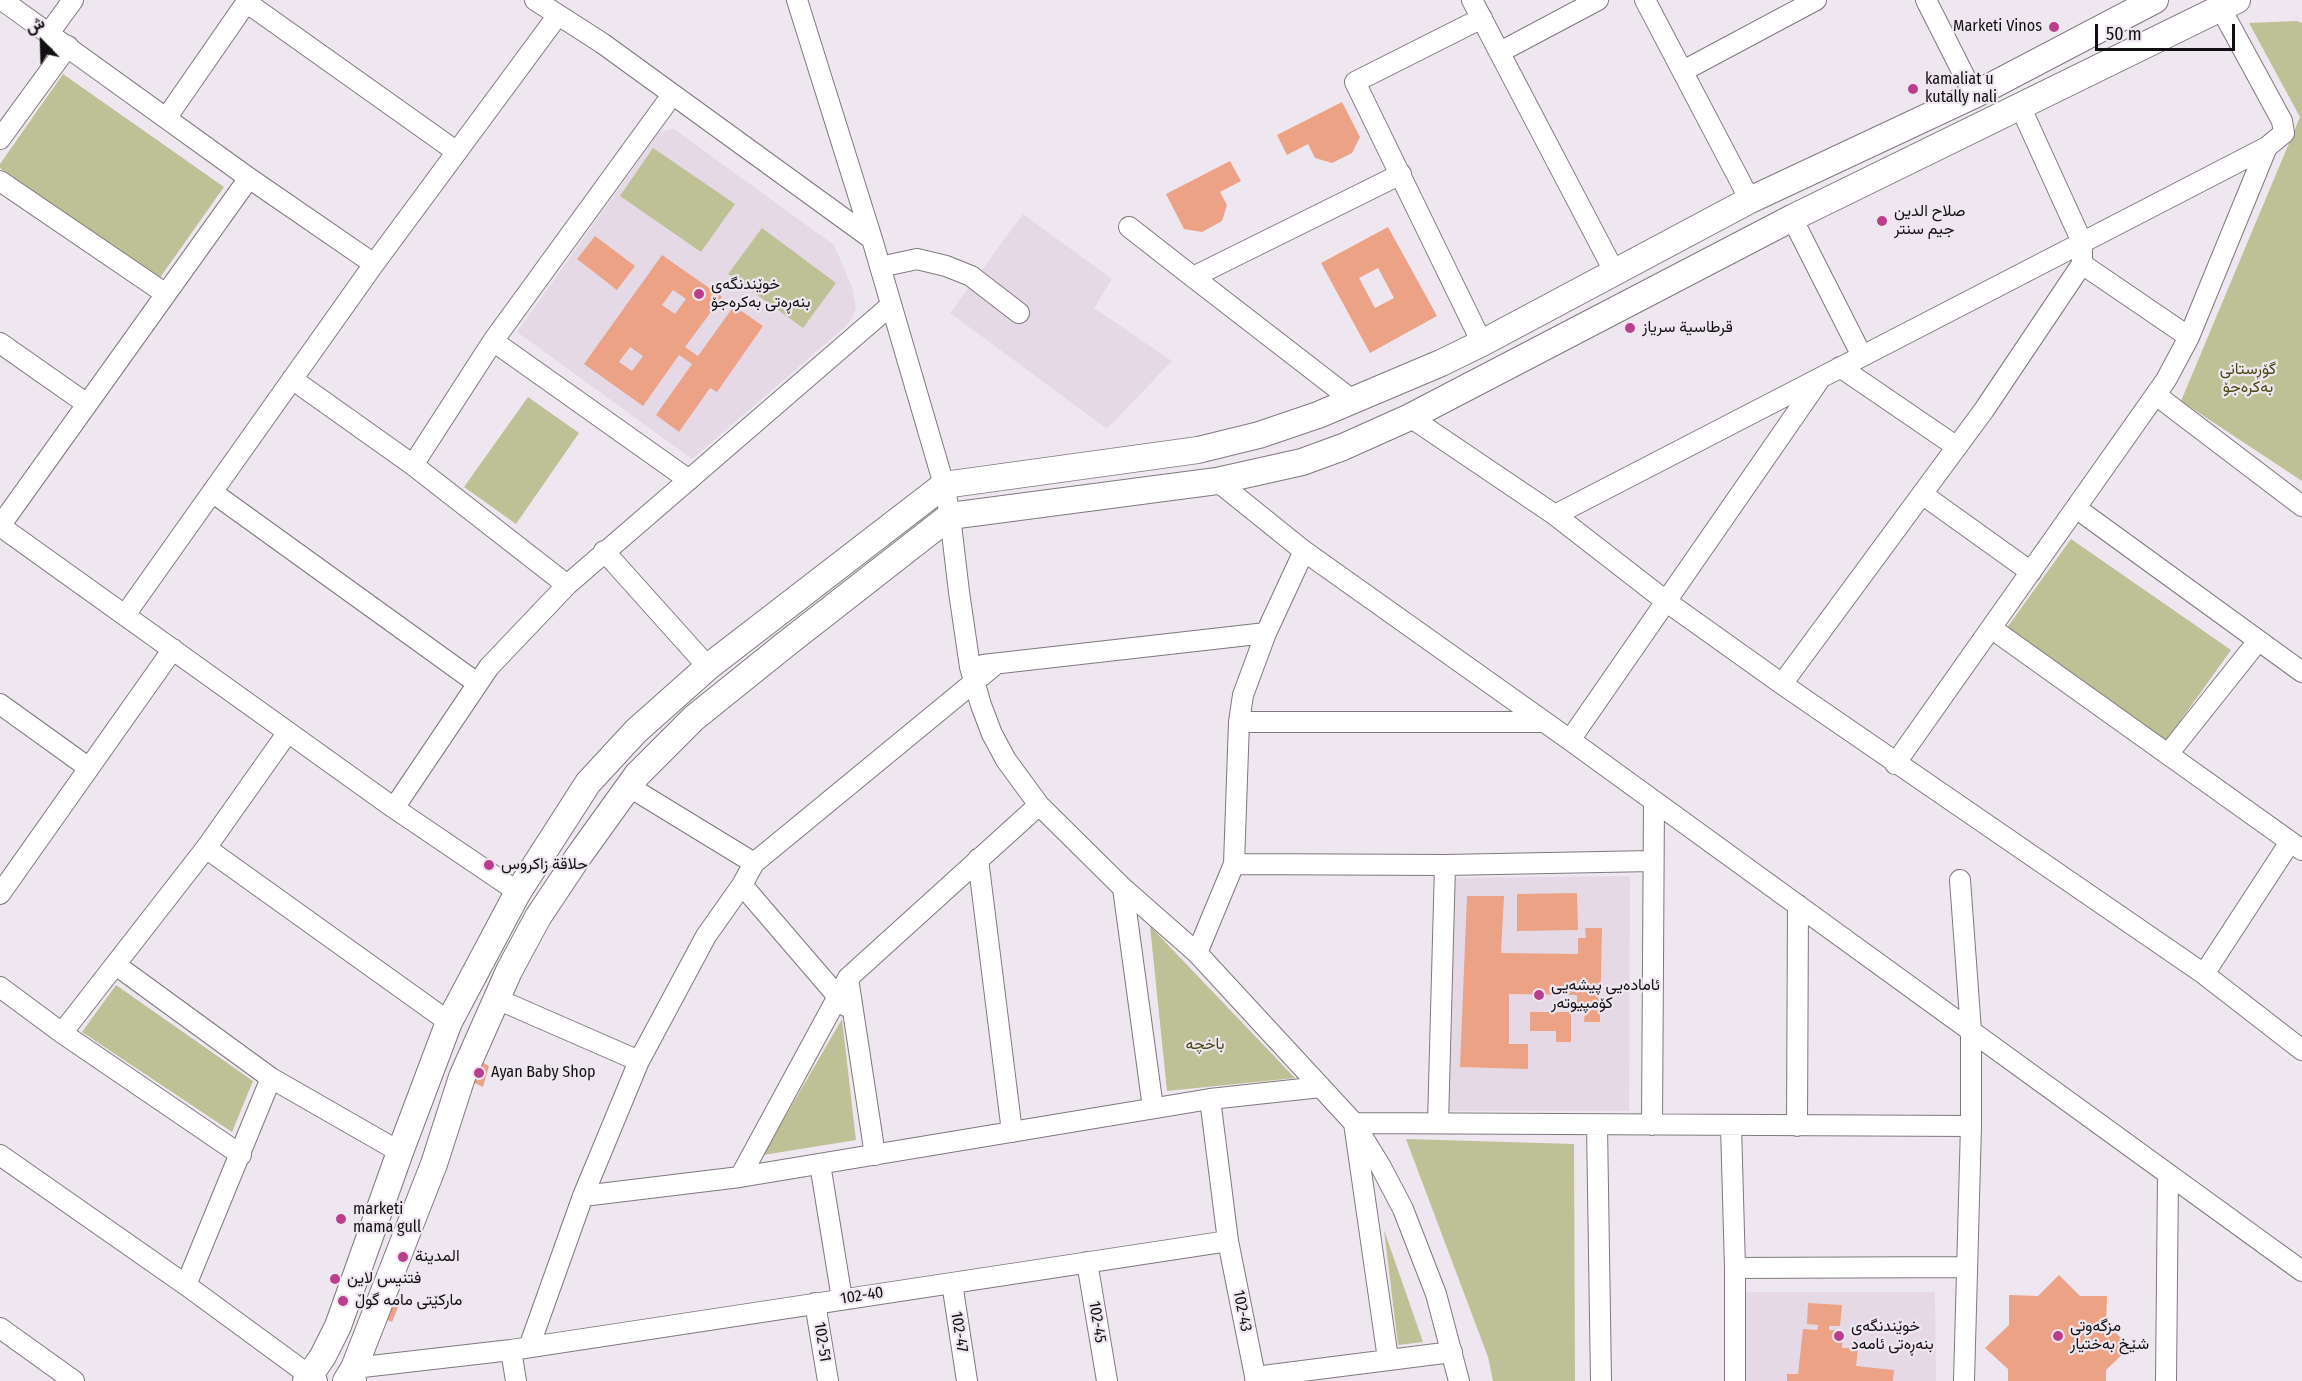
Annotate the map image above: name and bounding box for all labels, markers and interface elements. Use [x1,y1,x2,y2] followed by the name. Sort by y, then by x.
[12,12,72,72] north arrow
[22,12,47,37] text: ش
[2098,12,2238,50] scale bar
[1953,17,2042,37] place label: Marketi Vinos
[2047,20,2061,34] marker: Marketi Vinos
[2106,23,2142,45] text: 50 m
[1925,70,1997,108] place label: kamaliat u kutally nali
[1906,82,1920,96] marker: kamaliat u kutally nali
[1894,202,1965,240] place label: صلاح الدين جيم سنتر
[1875,214,1889,228] marker: صلاح الدين جيم سنتر
[711,275,810,313] place label: خوێندنگەی بنەڕەتی بەکرەجۆ
[692,287,706,301] marker: خوێندنگەی بنەڕەتی بەکرەجۆ
[1642,318,1733,338] place label: قرطاسية سرياز
[1623,321,1637,335] marker: قرطاسية سرياز
[2220,360,2276,398] park label: گۆڕستانی بەکرەجۆ
[501,855,588,875] place label: حلاقة زاکروس
[482,858,496,872] marker: حلاقة زاکروس
[1551,976,1660,1014] place label: ئامادەیی پیشەیی کۆمپیوتەر
[1532,988,1546,1002] marker: ئامادەیی پیشەیی کۆمپیوتەر
[1186,1035,1224,1055] park label: باخچە
[491,1063,596,1083] place label: Ayan Baby Shop
[472,1066,486,1080] marker: Ayan Baby Shop
[353,1200,421,1238] place label: marketi mama gull
[334,1212,348,1226] marker: marketi mama gull
[415,1247,460,1267] place label: المدينة
[396,1250,410,1264] marker: المدينة
[347,1269,421,1289] place label: فتنيس لاين
[328,1272,342,1286] marker: فتنيس لاين
[839,1283,885,1309] street label: 102-40
[1229,1289,1255,1333] street label: 102-43
[355,1291,462,1311] place label: مارکێتی مامە گوڵ
[336,1294,350,1308] marker: مارکێتی مامە گوڵ
[1084,1300,1110,1344] street label: 102-45
[946,1310,972,1354] street label: 102-47
[1851,1317,1934,1355] place label: خوێندنگەی بنەڕەتی ئامەد
[2070,1317,2149,1355] place label: مزگەوتی شێخ بەختیار
[809,1321,835,1363] street label: 102-51
[1832,1329,1846,1343] marker: خوێندنگەی بنەڕەتی ئامەد
[2051,1329,2065,1343] marker: مزگەوتی شێخ بەختیار

